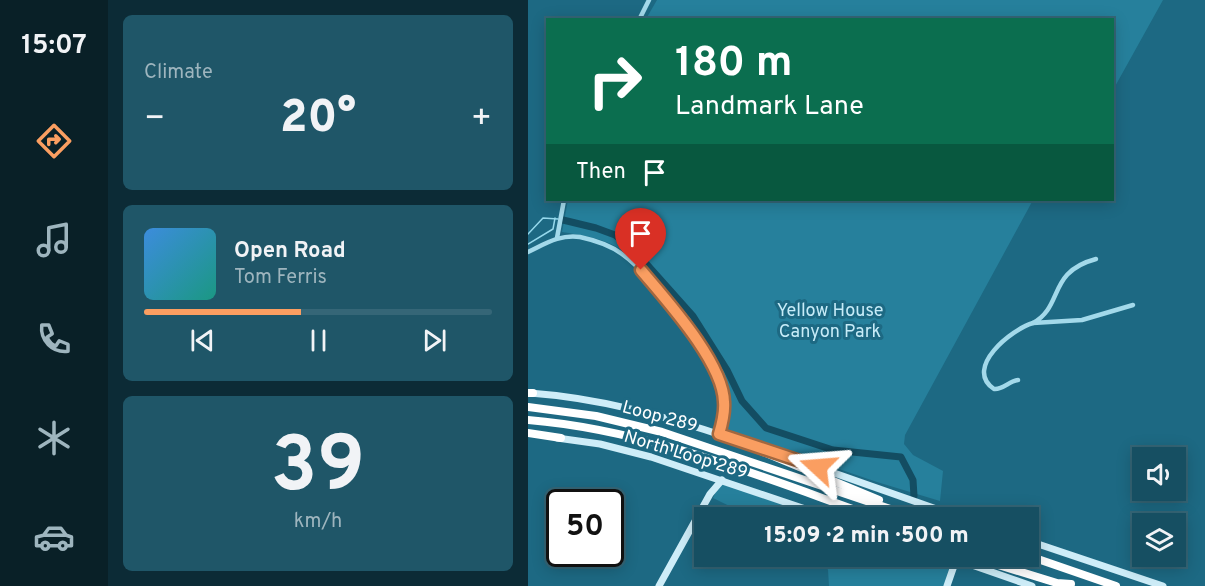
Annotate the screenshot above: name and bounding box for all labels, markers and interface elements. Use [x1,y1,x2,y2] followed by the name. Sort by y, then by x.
[21,29,87,63] text: 15:07
[675,38,792,91] text: 180 m
[576,42,654,120] icon: right
[144,60,213,86] text: Climate
[675,90,864,124] text: Landmark Lane
[280,91,356,148] text: 20°
[144,99,165,141] text: −
[471,99,492,141] text: +
[33,120,75,162] icon: directions
[638,156,671,189] icon: arrive
[576,159,626,186] text: Then
[615,208,666,270] pin
[624,217,657,250] icon: arrive
[33,219,75,261] icon: music
[234,238,346,265] text: Open Road
[234,265,327,291] text: Tom Ferris
[777,300,883,344] park label: Yellow House Canyon Park
[33,318,75,360] icon: phone
[186,324,219,357] icon: previous
[302,324,335,357] icon: pause
[418,324,451,357] icon: next
[619,396,700,439] street label: Loop 289
[33,417,75,459] icon: climate
[271,420,365,519] text: 39
[621,426,750,485] street label: North Loop 289
[786,435,850,499] position arrow
[1132,447,1186,567] map controls
[1132,447,1186,501] button: sound
[546,489,624,567] speed limit sign: 50
[294,509,342,535] text: km/h
[1132,513,1186,567] button: layers
[33,516,75,558] icon: car
[764,523,969,550] text: 15:09 · 2 min · 500 m

